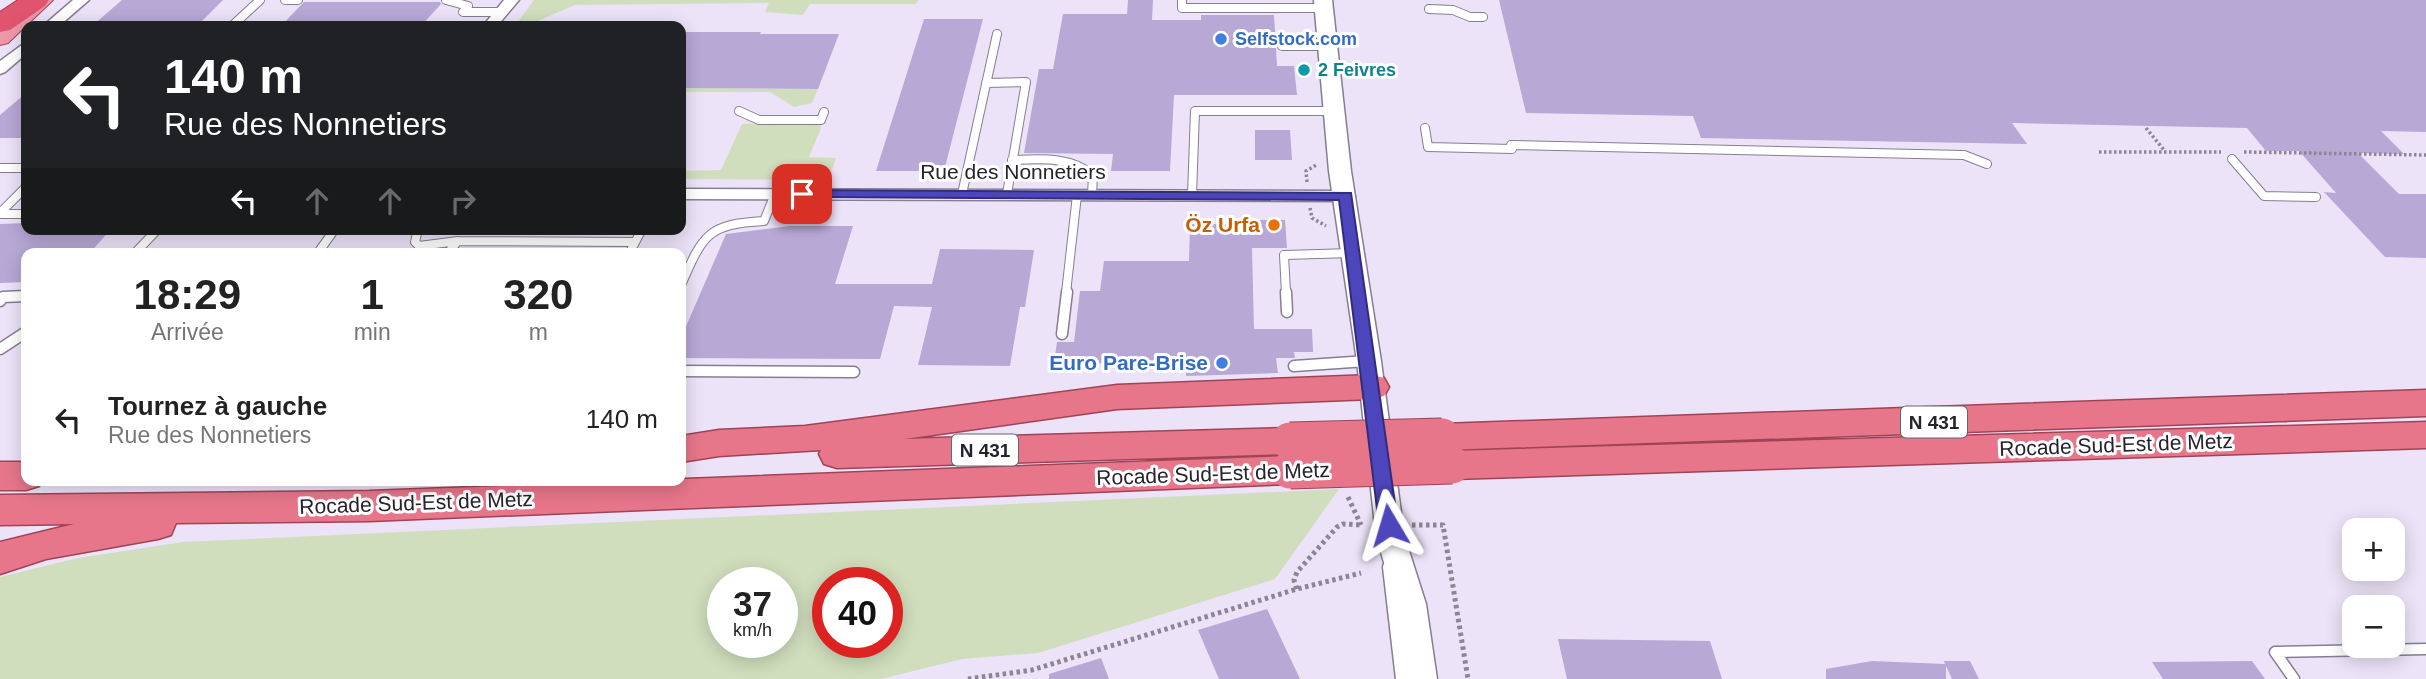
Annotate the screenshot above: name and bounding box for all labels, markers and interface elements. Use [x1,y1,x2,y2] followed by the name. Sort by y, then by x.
[1235,29,1357,49] place label: Selfstock.com
[1213,31,1229,47] marker: Selfstock.com
[49,49,140,140] icon: left
[164,49,303,103] text: 140 m
[1318,60,1396,80] place label: 2 Feivres
[1296,62,1312,78] marker: 2 Feivres
[164,106,447,142] text: Rue des Nonnetiers
[920,160,1106,183] street label: Rue des Nonnetiers
[772,164,832,224] pin
[783,175,821,213] icon: arrive
[225,182,263,220] icon: left
[298,182,336,220] icon: ahead
[371,182,409,220] icon: ahead
[444,182,482,220] icon: right
[1185,213,1260,236] place label: Öz Urfa
[1266,217,1282,233] marker: Öz Urfa
[134,271,241,318] text: 18:29
[360,271,384,318] text: 1
[503,271,573,318] text: 320
[151,319,224,345] text: Arrivée
[354,319,391,345] text: min
[529,319,548,345] text: m
[1049,351,1208,374] place label: Euro Pare-Brise
[1214,355,1230,371] marker: Euro Pare-Brise
[108,391,327,421] text: Tournez à gauche
[49,401,87,439] icon: left
[586,404,658,434] text: 140 m
[1901,406,1967,438] road number: N 431
[108,422,311,448] text: Rue des Nonnetiers
[1999,429,2233,460] street label: Rocade Sud-Est de Metz
[952,435,1018,466] road number: N 431
[1096,458,1330,489] street label: Rocade Sud-Est de Metz
[299,487,533,518] street label: Rocade Sud-Est de Metz
[1352,488,1426,562] position arrow
[2342,518,2405,658] map controls
[2342,518,2405,581] button: +
[812,567,903,658] speed limit sign: 40
[733,584,772,623] text: 37
[2342,595,2405,658] button: −
[733,620,772,640] text: km/h

